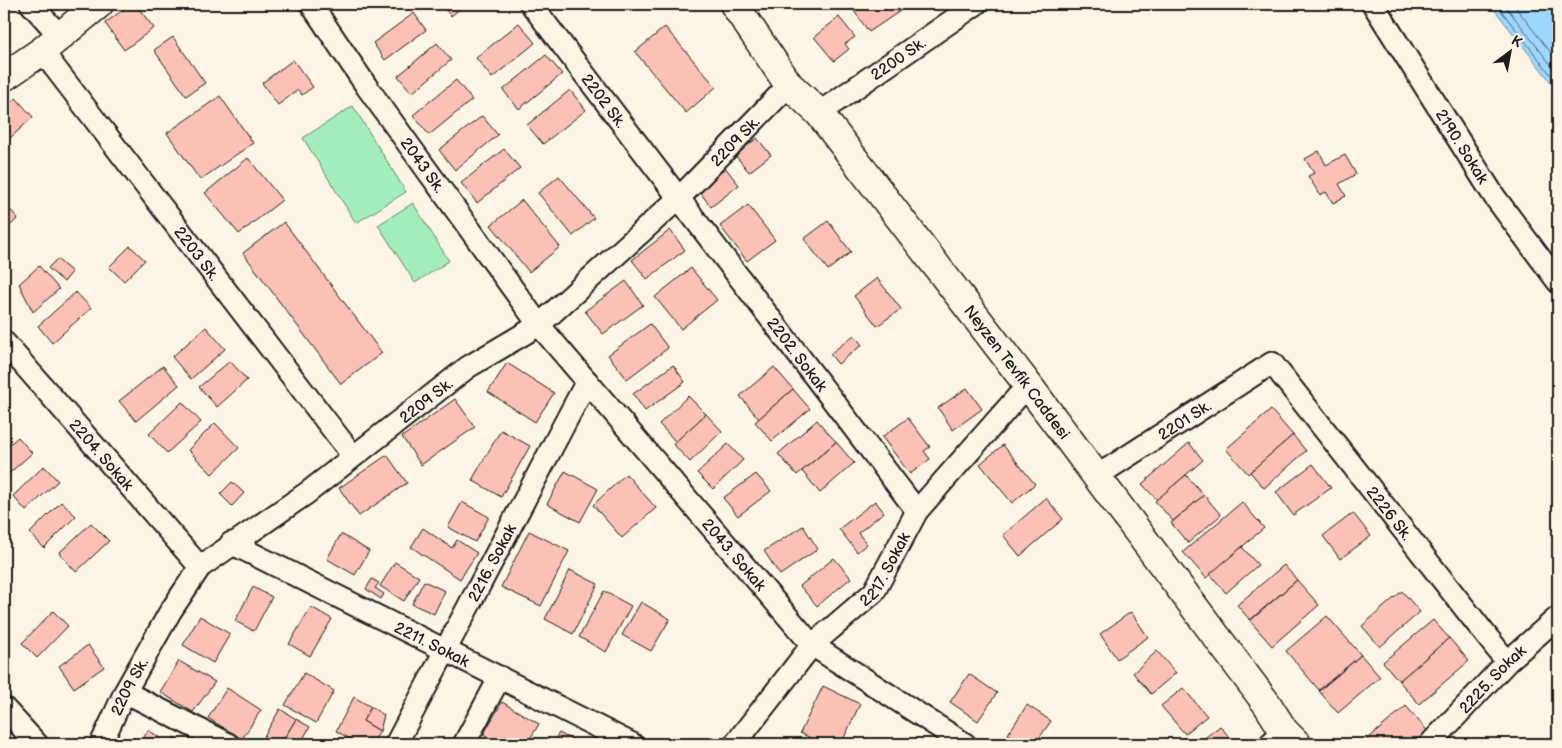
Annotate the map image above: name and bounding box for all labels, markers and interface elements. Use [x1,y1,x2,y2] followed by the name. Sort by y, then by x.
[1484,28,1534,78] north arrow
[1508,32,1526,51] text: K
[868,34,930,85] street label: 2200 Sk.
[577,70,630,132] street label: 2202 Sk.
[1431,106,1492,188] street label: 2190. Sokak
[707,113,764,171] street label: 2209 Sk.
[396,134,448,197] street label: 2043 Sk.
[169,223,223,285] street label: 2203 Sk.
[959,302,1073,443] street label: Neyzen Tevfik Caddesi
[762,314,831,396] street label: 2202. Sokak
[396,375,457,428] street label: 2209 Sk.
[1155,397,1215,445] street label: 2201 Sk.
[65,416,137,495] street label: 2204. Sokak
[1362,483,1416,545] street label: 2226 Sk.
[697,515,770,595] street label: 2043. Sokak
[465,521,521,605] street label: 2216. Sokak
[856,529,915,611] street label: 2217. Sokak
[391,618,472,672] street label: 2211. Sokak
[1456,642,1530,718] street label: 2225. Sokak
[107,655,153,719] street label: 2209 Sk.

